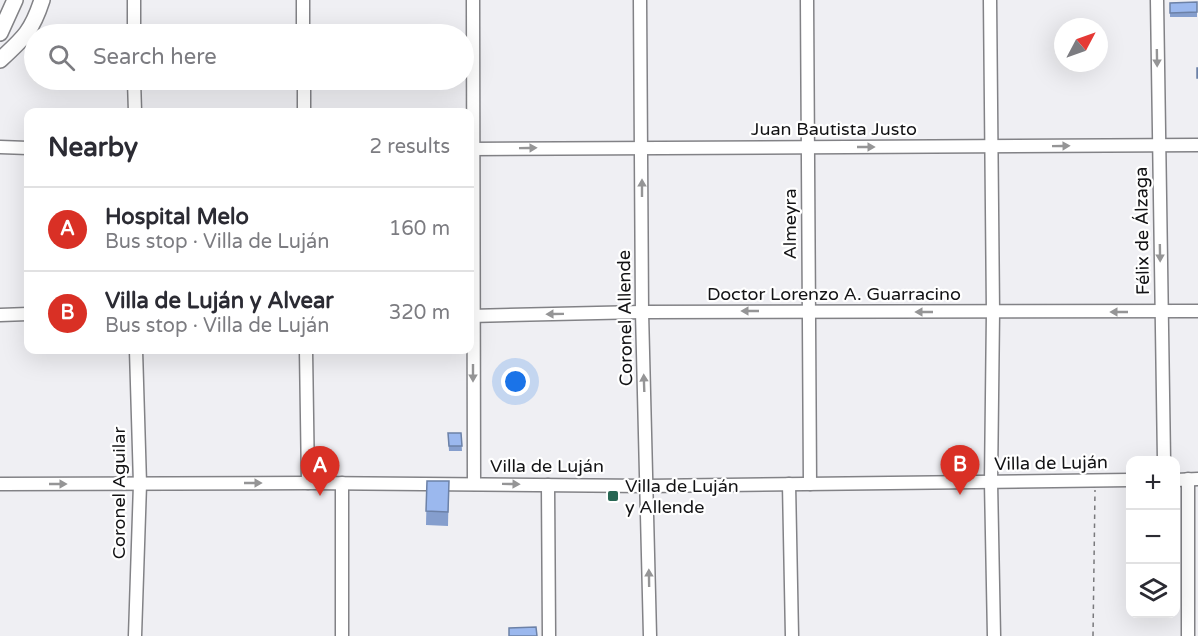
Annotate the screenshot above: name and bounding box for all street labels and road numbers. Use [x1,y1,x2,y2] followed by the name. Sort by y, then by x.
[751,118,917,140] street label: Juan Bautista Justo
[1130,167,1154,295] street label: Félix de Álzaga
[779,188,801,260] street label: Almeyra
[613,250,637,386] street label: Coronel Allende
[707,283,961,305] street label: Doctor Lorenzo A. Guarracino
[108,427,130,559] street label: Coronel Aguilar
[994,451,1108,475] street label: Villa de Luján
[490,455,604,477] street label: Villa de Luján

